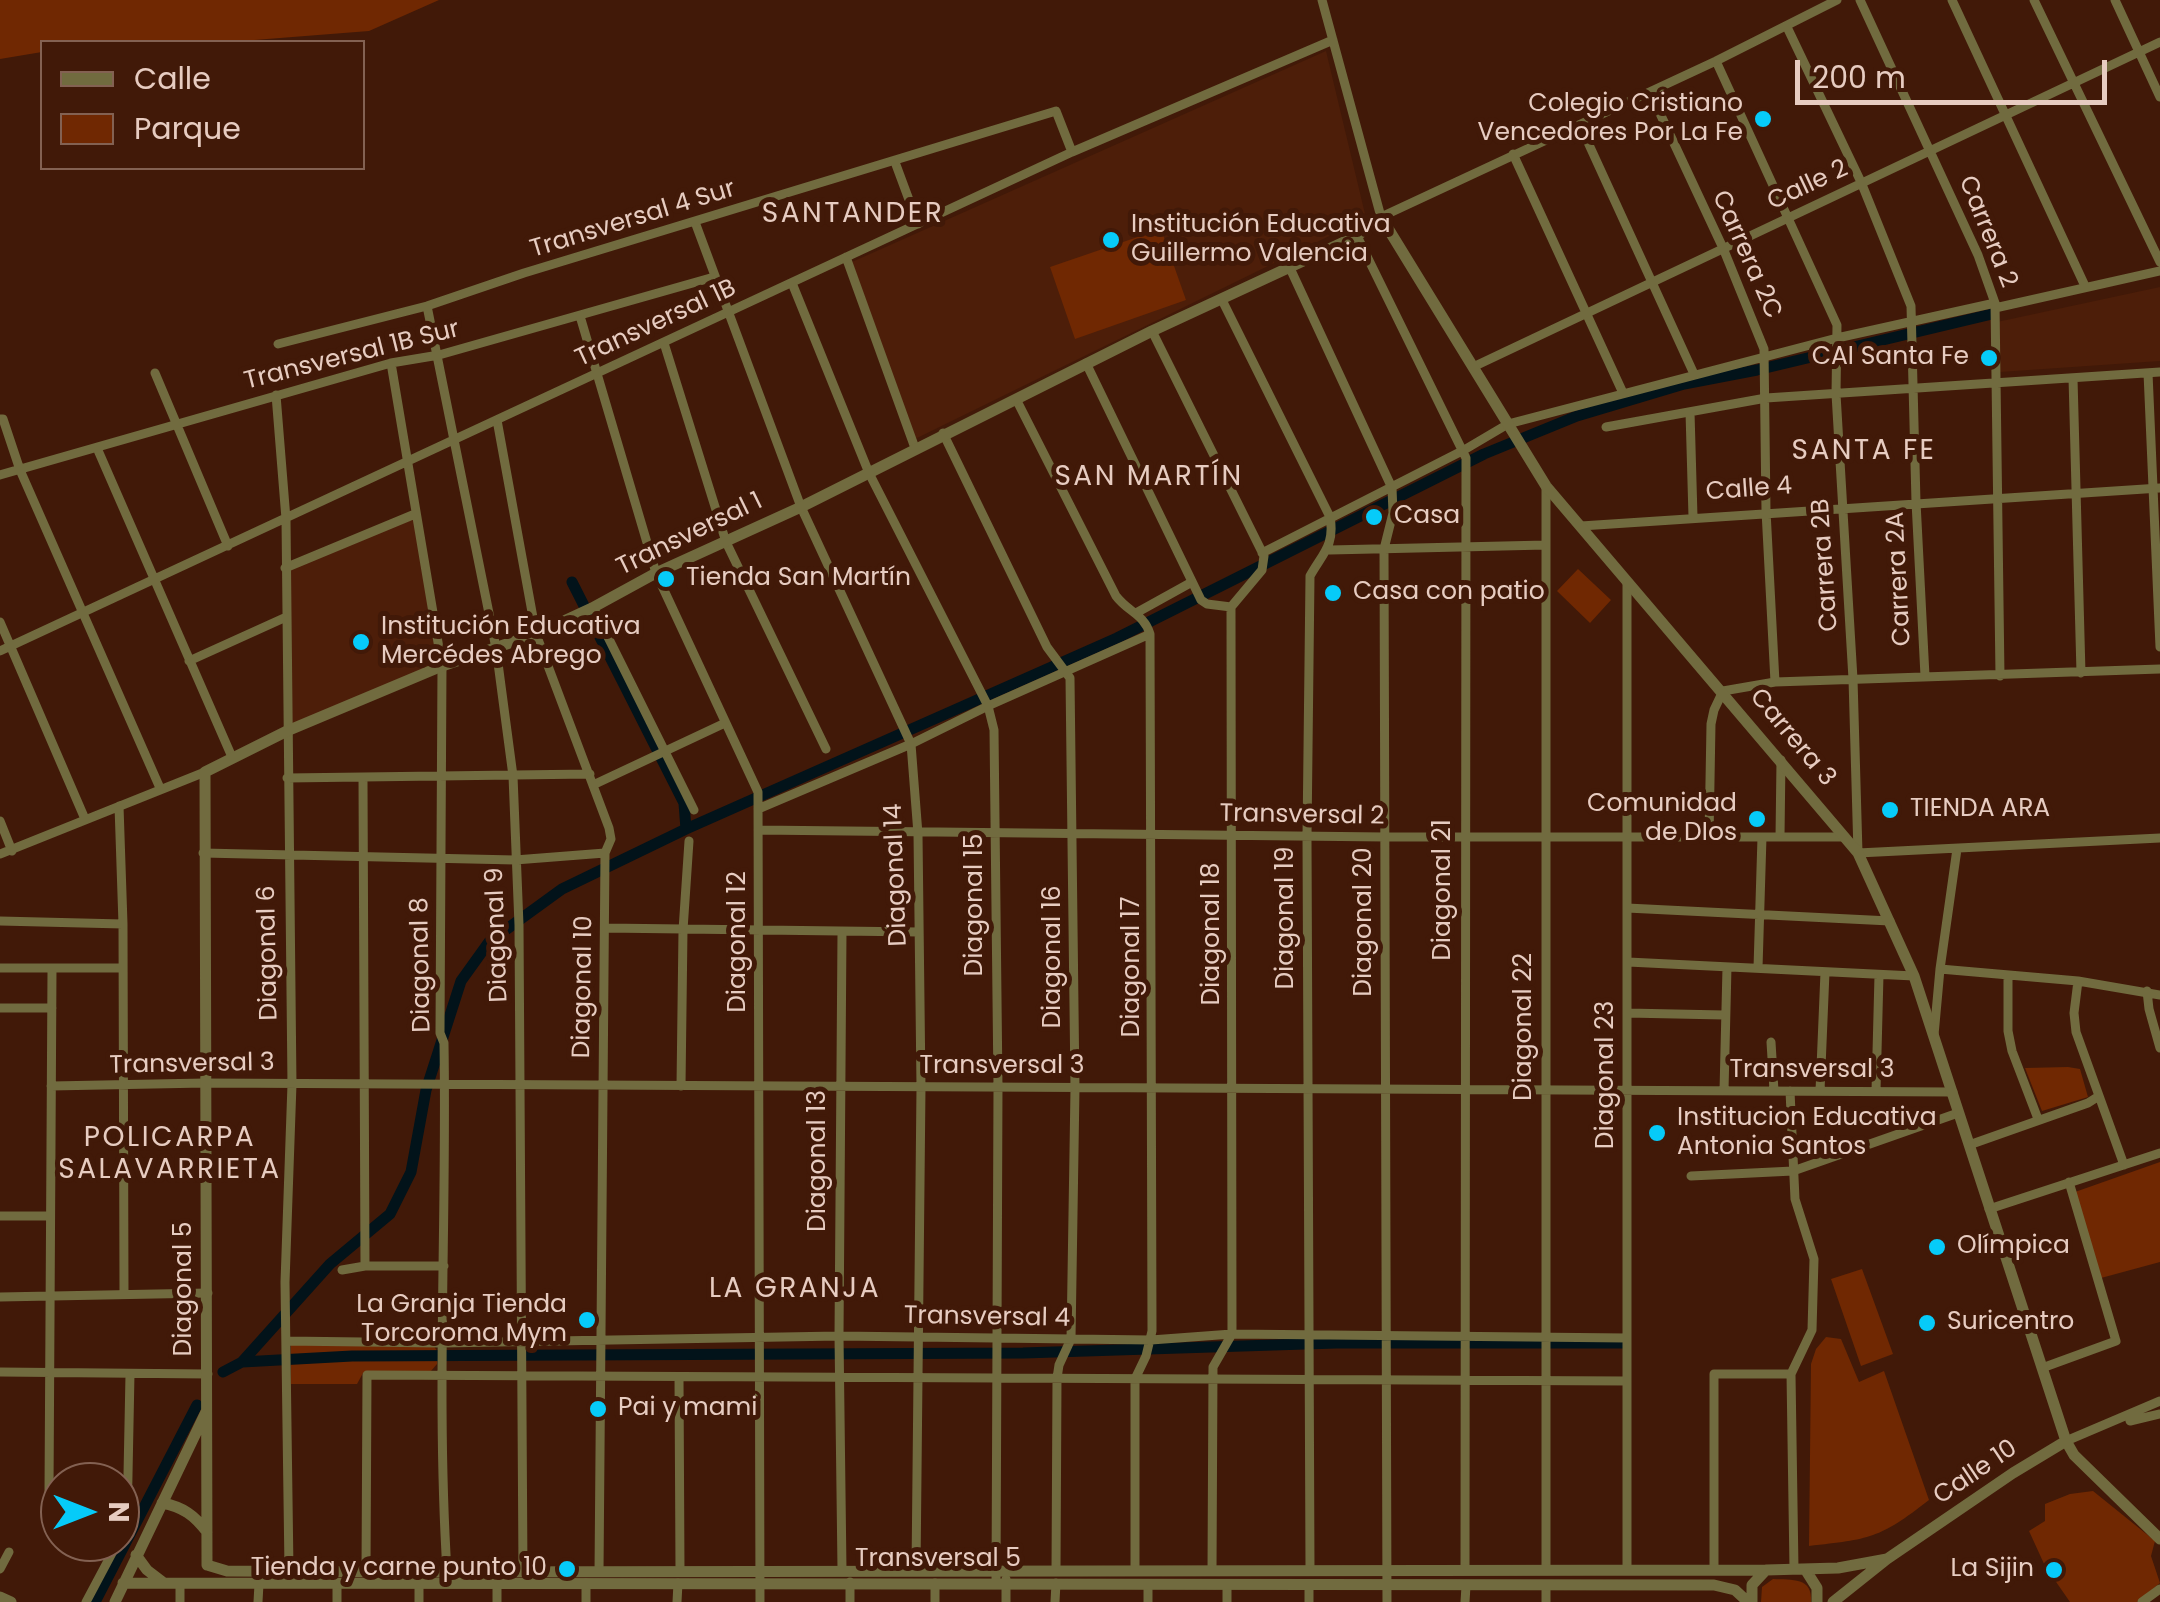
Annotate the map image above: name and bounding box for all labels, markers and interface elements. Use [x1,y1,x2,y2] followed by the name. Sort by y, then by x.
[40,40,365,170] legend
[1800,40,2112,102] scale bar
[1812,56,1906,99] text: 200 m
[134,57,211,100] text: Calle
[1478,90,1743,149] place label: Colegio Cristiano Vencedores Por La Fe
[134,107,241,150] text: Parque
[1752,108,1774,130] marker: Colegio Cristiano Vencedores Por La Fe
[1763,154,1853,218] street label: Calle 2
[1951,172,2023,292] street label: Carrera 2
[527,175,739,265] street label: Transversal 4 Sur
[1704,186,1788,324] street label: Carrera 2C
[762,198,944,232] district label: SANTANDER
[1131,211,1391,270] place label: Institución Educativa Guillermo Valencia
[1100,229,1122,251] marker: Institución Educativa Guillermo Valencia
[571,274,741,374] street label: Transversal 1B
[241,315,463,397] street label: Transversal 1B Sur
[1812,343,1969,373] place label: CAI Santa Fe
[1978,347,2000,369] marker: CAI Santa Fe
[1792,435,1936,469] district label: SANTA FE
[1054,461,1244,495] district label: SAN MARTÍN
[1705,472,1793,508] street label: Calle 4
[612,487,768,583] street label: Transversal 1
[1806,498,1846,632] street label: Carrera 2B
[1394,502,1460,532] place label: Casa
[1363,506,1385,528] marker: Casa
[1882,511,1918,647] street label: Carrera 2A
[686,564,911,594] place label: Tienda San Martín
[655,568,677,590] marker: Tienda San Martín
[1353,578,1545,608] place label: Casa con patio
[1322,582,1344,604] marker: Casa con patio
[381,613,641,672] place label: Institución Educativa Mercédes Abrego
[350,631,372,653] marker: Institución Educativa Mercédes Abrego
[1743,683,1841,793] street label: Carrera 3
[1587,790,1737,849] place label: Comunidad de DIos
[1910,795,2050,825] place label: TIENDA ARA
[1879,799,1901,821] marker: TIENDA ARA
[1219,800,1385,832] street label: Transversal 2
[880,803,914,947] street label: Diagonal 14
[1746,808,1768,830] marker: Comunidad de DIos
[1429,819,1459,961] street label: Diagonal 21
[961,833,991,977] street label: Diagonal 15
[1272,846,1302,990] street label: Diagonal 19
[1350,847,1380,997] street label: Diagonal 20
[1198,862,1228,1006] street label: Diagonal 18
[481,867,515,1003] street label: Diagonal 9
[724,871,754,1013] street label: Diagonal 12
[253,885,285,1021] street label: Diagonal 6
[1039,885,1069,1029] street label: Diagonal 16
[406,897,438,1033] street label: Diagonal 8
[1118,897,1148,1037] street label: Diagonal 17
[568,915,600,1059] street label: Diagonal 10
[1510,953,1540,1101] street label: Diagonal 22
[1592,1001,1622,1149] street label: Diagonal 23
[109,1049,275,1081] street label: Transversal 3
[919,1052,1085,1082] street label: Transversal 3
[1729,1056,1895,1086] street label: Transversal 3
[804,1090,834,1232] street label: Diagonal 13
[1677,1104,1937,1163] place label: Institucion Educativa Antonia Santos
[58,1122,282,1188] district label: POLICARPA SALAVARRIETA
[1646,1122,1668,1144] marker: Institucion Educativa Antonia Santos
[170,1221,200,1357] street label: Diagonal 5
[1957,1232,2070,1262] place label: Olímpica
[1926,1236,1948,1258] marker: Olímpica
[709,1273,881,1307] district label: LA GRANJA
[356,1291,567,1350] place label: La Granja Tienda Torcoroma Mym
[904,1302,1070,1334] street label: Transversal 4
[1947,1308,2074,1338] place label: Suricentro
[576,1309,598,1331] marker: La Granja Tienda Torcoroma Mym
[1916,1312,1938,1334] marker: Suricentro
[618,1394,757,1424] place label: Pai y mami
[587,1398,609,1420] marker: Pai y mami
[1928,1434,2024,1512] street label: Calle 10
[40,1462,140,1562] north arrow
[99,1501,138,1523] text: N
[855,1545,1021,1575] street label: Transversal 5
[251,1554,547,1584] place label: Tienda y carne punto 10
[1950,1555,2034,1585] place label: La Sijin
[556,1558,578,1580] marker: Tienda y carne punto 10
[2043,1559,2065,1581] marker: La Sijin

